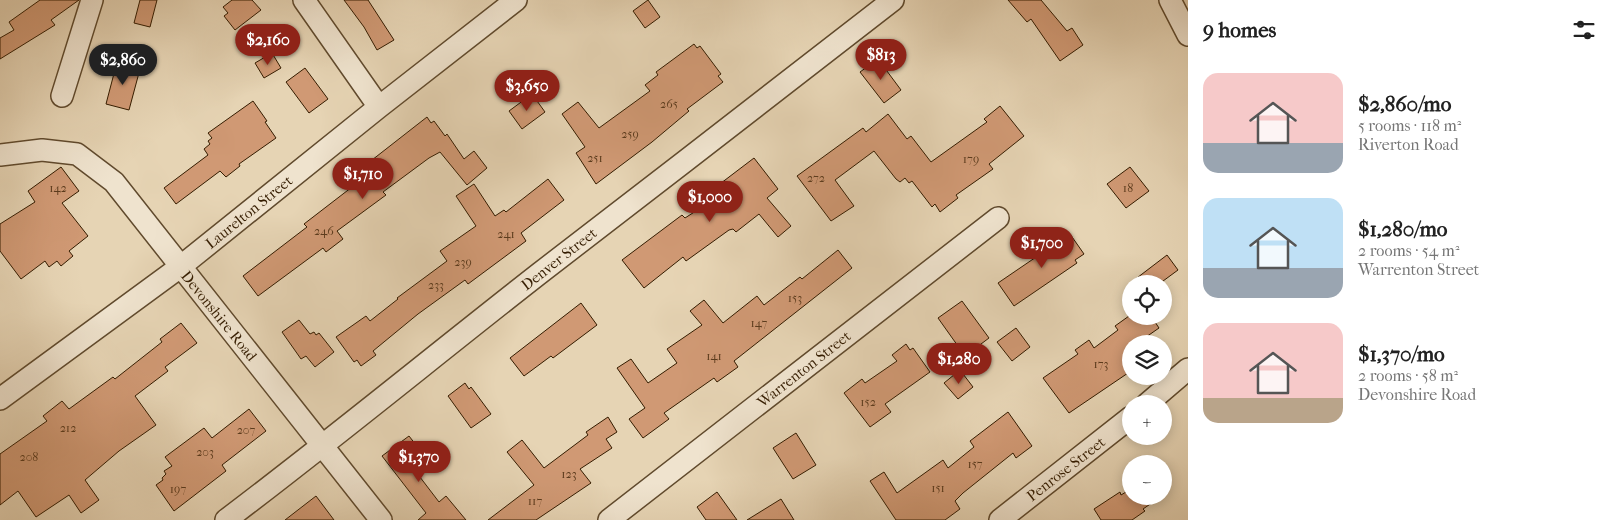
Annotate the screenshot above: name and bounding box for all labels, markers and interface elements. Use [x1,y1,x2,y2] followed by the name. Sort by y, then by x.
[1570,16,1598,44] icon: filters
[1203,18,1276,42] text: 9 homes
[227,23,309,66] pin: $2,160
[246,30,290,49] text: $2,160
[851,38,911,81] pin: $813
[82,44,164,86] pin: $2,860
[866,45,896,64] text: $813
[100,50,146,69] text: $2,860
[486,70,568,112] pin: $3,650
[506,76,548,95] text: $3,650
[1358,92,1451,116] text: $2,860/mo
[1243,93,1303,153] icon: home
[660,97,678,111] house number: 265
[1358,116,1461,135] text: 5 rooms · 118 m²
[621,127,639,141] house number: 259
[1358,135,1459,154] text: Riverton Road
[587,151,603,165] house number: 251
[963,152,979,166] house number: 179
[322,158,404,200] pin: $1,710
[343,164,383,183] text: $1,710
[202,171,297,253] street label: Laurelton Street
[807,171,825,185] house number: 272
[669,180,751,223] pin: $1,000
[49,181,67,195] house number: 142
[1123,181,1133,195] house number: 18
[688,187,732,206] text: $1,000
[1358,217,1447,241] text: $1,280/mo
[1243,218,1303,278] icon: home
[518,223,601,294] street label: Denver Street
[314,224,334,238] house number: 246
[1001,226,1083,269] pin: $1,700
[497,227,515,241] house number: 241
[1021,233,1063,252] text: $1,700
[1358,241,1459,260] text: 2 rooms · 54 m²
[454,255,472,269] house number: 239
[1358,260,1479,279] text: Warrenton Street
[177,267,261,365] street label: Devonshire Road
[1122,275,1172,505] map controls
[1122,275,1172,325] button: locate
[428,278,444,292] house number: 233
[788,291,802,305] house number: 153
[751,316,768,330] house number: 147
[753,327,855,412] street label: Warrenton Street
[1122,335,1172,385] button: layers
[918,342,1000,385] pin: $1,280
[1358,342,1445,366] text: $1,370/mo
[1243,343,1303,403] icon: home
[706,349,722,363] house number: 141
[938,349,980,368] text: $1,280
[1094,357,1109,371] house number: 173
[1358,366,1458,385] text: 2 rooms · 58 m²
[1358,385,1476,404] text: Devonshire Road
[860,395,876,409] house number: 152
[1122,395,1172,445] button: +
[60,421,76,435] house number: 212
[237,423,255,437] house number: 207
[1023,432,1109,505] street label: Penrose Street
[378,440,460,483] pin: $1,370
[196,445,214,459] house number: 203
[399,447,439,466] text: $1,370
[20,450,38,464] house number: 208
[1122,455,1172,505] button: −
[967,457,983,471] house number: 157
[561,467,577,481] house number: 123
[931,481,945,495] house number: 151
[170,482,186,496] house number: 197
[528,494,542,508] house number: 117

